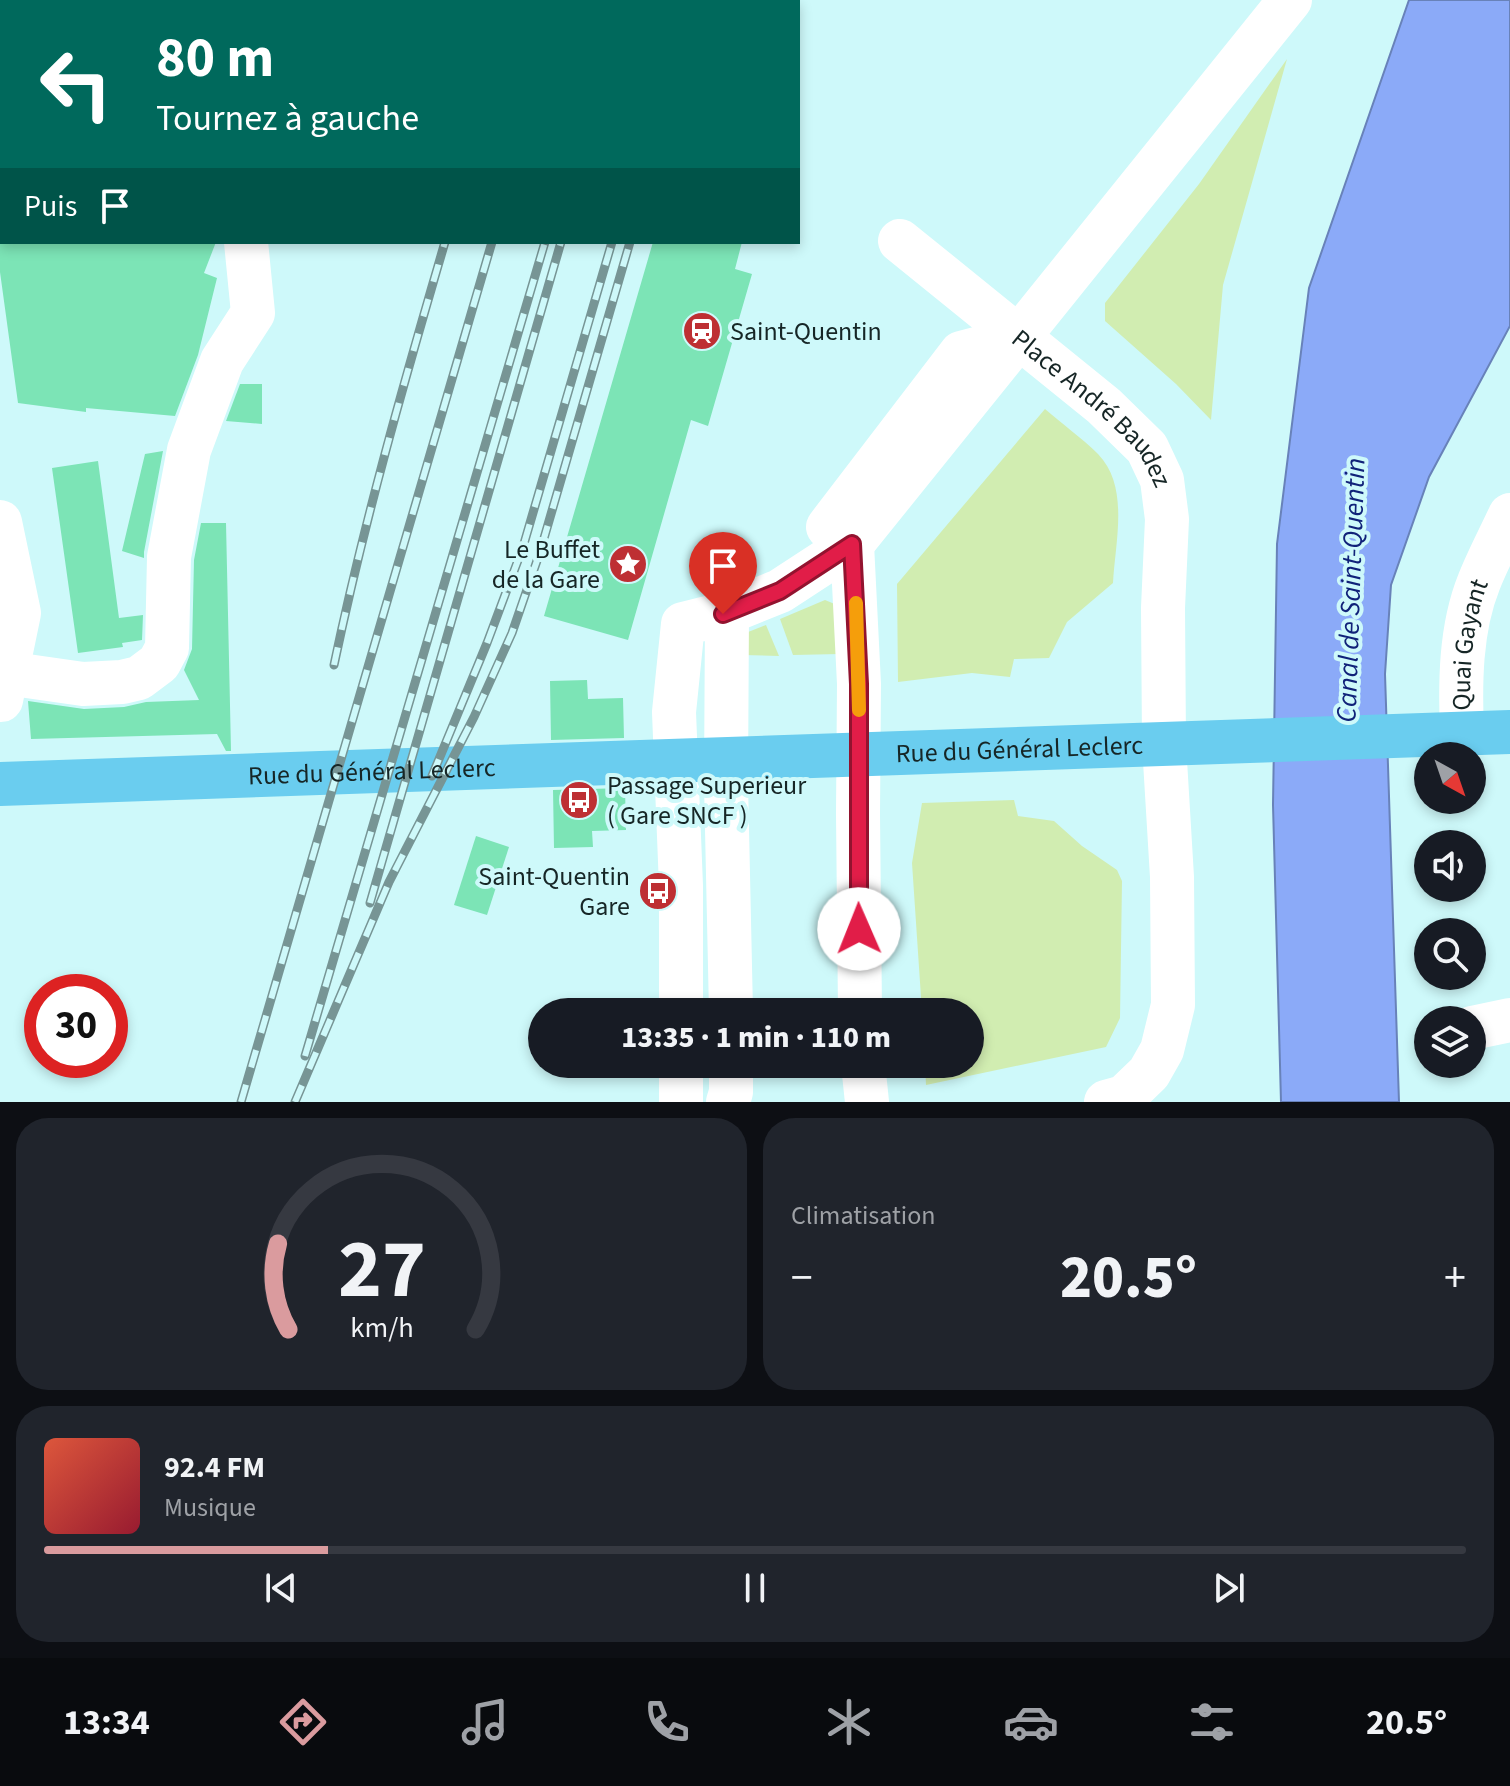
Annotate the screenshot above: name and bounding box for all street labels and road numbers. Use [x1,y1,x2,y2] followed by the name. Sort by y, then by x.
[1004,321,1181,493] street label: Place André Baudez
[1443,573,1498,711] street label: Quai Gayant
[895,727,1144,772] street label: Rue du Général Leclerc
[247,749,496,794] street label: Rue du Général Leclerc

